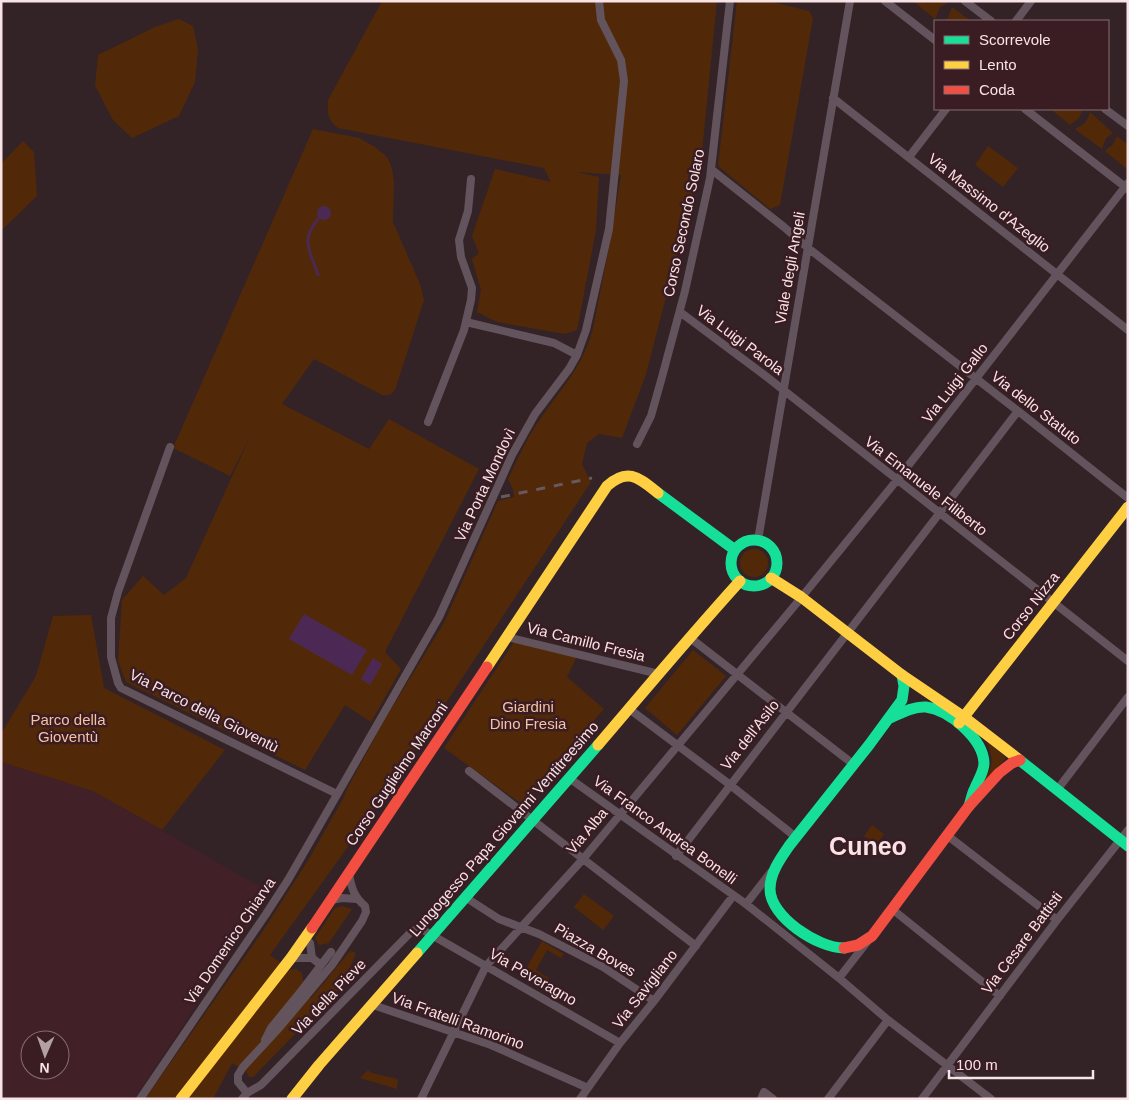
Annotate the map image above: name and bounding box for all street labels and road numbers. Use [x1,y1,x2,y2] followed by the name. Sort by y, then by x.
[660,147,708,298] street label: Corso Secondo Solaro
[925,150,1054,256] street label: Via Massimo d'Azeglio
[771,210,808,326] street label: Viale degli Angeli
[693,301,788,378] street label: Via Luigi Parola
[918,339,991,426] street label: Via Luigi Gallo
[988,367,1084,448] street label: Via dello Statuto
[451,425,518,544] street label: Via Porta Mondovì
[862,433,991,539] street label: Via Emanuele Filiberto
[999,568,1063,643] street label: Corso Nizza
[525,619,648,665] street label: Via Camillo Fresia
[127,666,282,756] street label: Via Parco della Gioventù
[717,696,782,773] street label: Via dell'Asilo
[342,699,451,849] street label: Corso Guglielmo Marconi
[406,718,602,940] street label: Lungogesso Papa Giovanni Ventitreesimo
[590,772,740,887] street label: Via Franco Andrea Bonelli
[562,804,611,857] street label: Via Alba
[181,874,279,1007] street label: Via Domenico Chiarva
[978,888,1065,997] street label: Via Cesare Battisti
[552,919,639,980] street label: Piazza Boves
[487,945,580,1008] street label: Via Peveragno
[609,946,680,1031] street label: Via Savigliano
[288,955,369,1038] street label: Via della Pieve
[390,989,527,1052] street label: Via Fratelli Ramorino

